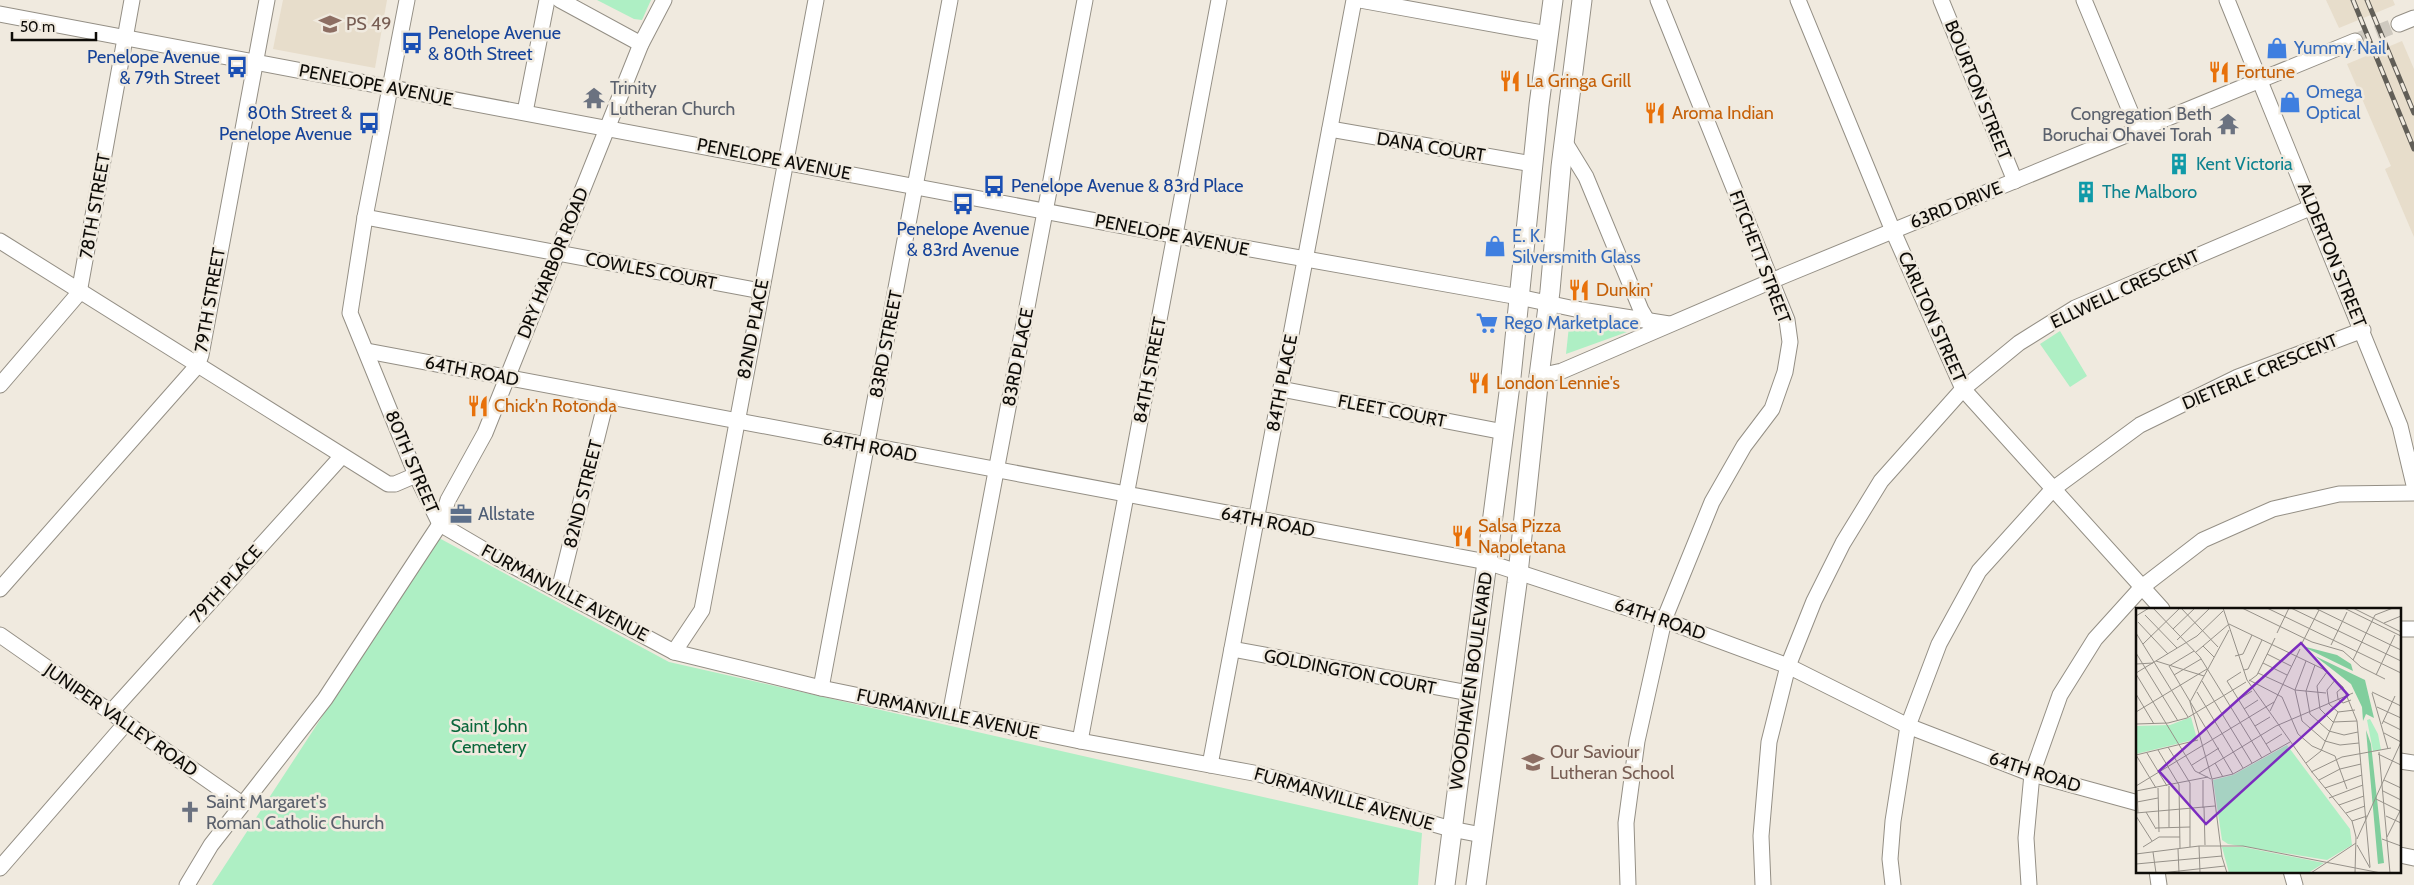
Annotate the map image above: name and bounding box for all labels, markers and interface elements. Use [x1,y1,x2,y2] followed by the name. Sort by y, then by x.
[12,10,96,42] scale bar
[317,11,343,37] school or university icon: PS 49
[346,13,392,35] place label: PS 49
[1940,17,2016,163] street label: BOURTON STREET
[20,18,55,36] text: 50 m
[428,22,561,65] place label: Penelope Avenue & 80th Street
[399,30,425,56] bus stop icon: Penelope Avenue & 80th Street
[2264,35,2290,61] shop icon: Yummy Nail
[2293,37,2387,59] place label: Yummy Nail
[87,46,220,89] place label: Penelope Avenue & 79th Street
[224,54,250,80] bus stop icon: Penelope Avenue & 79th Street
[297,59,455,111] street label: PENELOPE AVENUE
[2206,59,2232,85] restaurant icon: Fortune
[2236,61,2295,83] place label: Fortune
[1497,68,1523,94] restaurant icon: La Gringa Grill
[1526,70,1632,92] place label: La Gringa Grill
[610,77,735,120] place label: Trinity Lutheran Church
[2306,81,2363,124] place label: Omega Optical
[581,85,607,111] temple icon: Trinity Lutheran Church
[2277,89,2303,115] shop icon: Omega Optical
[1642,100,1668,126] restaurant icon: Aroma Indian
[219,102,352,145] place label: 80th Street & Penelope Avenue
[1672,102,1774,124] place label: Aroma Indian
[2042,103,2212,146] place label: Congregation Beth Boruchai Ohavei Torah
[356,110,382,136] bus stop icon: 80th Street & Penelope Avenue
[2215,111,2241,137] temple icon: Congregation Beth Boruchai Ohavei Torah
[1375,128,1487,167] street label: DANA COURT
[695,133,853,185] street label: PENELOPE AVENUE
[75,151,115,260] street label: 78TH STREET
[2166,151,2192,177] building icon: Kent Victoria
[2196,153,2293,175] place label: Kent Victoria
[981,173,1007,199] bus stop icon: Penelope Avenue & 83rd Place
[1011,175,1244,197] place label: Penelope Avenue & 83rd Place
[1907,177,2005,233] street label: 63RD DRIVE
[2073,179,2099,205] building icon: The Malboro
[2293,179,2371,331] street label: ALDERTON STREET
[2102,181,2197,203] place label: The Malboro
[513,184,593,342] street label: DRY HARBOR ROAD
[1725,187,1796,327] street label: FITCHETT STREET
[950,191,976,217] bus stop icon: Penelope Avenue & 83rd Avenue
[1093,209,1251,261] street label: PENELOPE AVENUE
[897,218,1030,261] place label: Penelope Avenue & 83rd Avenue
[1512,225,1641,268] place label: E. K. Silversmith Glass
[1482,233,1508,259] shop icon: E. K. Silversmith Glass
[190,245,230,354] street label: 79TH STREET
[2047,245,2203,333] street label: ELLWELL CRESCENT
[584,248,719,295] street label: COWLES COURT
[1893,248,1971,386] street label: CARLTON STREET
[733,277,773,381] street label: 82ND PLACE
[1566,277,1592,303] restaurant icon: Dunkin'
[1596,279,1653,301] place label: Dunkin'
[865,288,907,400] street label: 83RD STREET
[998,306,1038,408] street label: 83RD PLACE
[1474,310,1500,336] supermarket icon: Rego Marketplace
[1504,312,1639,334] place label: Rego Marketplace
[1129,315,1171,425] street label: 84TH STREET
[2179,329,2341,415] street label: DIETERLE CRESCENT
[1262,332,1302,433] street label: 84TH PLACE
[423,351,521,391] street label: 64TH ROAD
[1466,370,1492,396] restaurant icon: London Lennie's
[1496,372,1620,394] place label: London Lennie's
[1336,390,1448,432] street label: FLEET COURT
[465,393,491,419] restaurant icon: Chick'n Rotonda
[494,395,617,417] place label: Chick'n Rotonda
[380,407,444,517] street label: 80TH STREET
[821,427,919,467] street label: 64TH ROAD
[559,437,607,550] street label: 82ND STREET
[448,501,474,527] office icon: Allstate
[1219,502,1317,542] street label: 64TH ROAD
[478,503,535,525] place label: Allstate
[1478,515,1566,558] place label: Salsa Pizza Napoletana
[1449,523,1475,549] restaurant icon: Salsa Pizza Napoletana
[478,540,652,646] street label: FURMANVILLE AVENUE
[185,541,267,627] street label: 79TH PLACE
[1445,571,1497,791] street label: WOODHAVEN BOULEVARD
[1611,593,1709,645] street label: 64TH ROAD
[2136,608,2402,872] inset map
[1262,645,1438,700] street label: GOLDINGTON COURT
[39,658,202,781] street label: JUNIPER VALLEY ROAD
[855,684,1041,744] street label: FURMANVILLE AVENUE
[450,715,528,758] park label: Saint John Cemetery
[1550,741,1675,784] place label: Our Saviour Lutheran School
[1986,747,2084,797] street label: 64TH ROAD
[1520,749,1546,775] school or university icon: Our Saviour Lutheran School
[1252,763,1437,835] street label: FURMANVILLE AVENUE
[206,791,384,834] place label: Saint Margaret's Roman Catholic Church
[177,799,203,825] church icon: Saint Margaret's Roman Catholic Church

